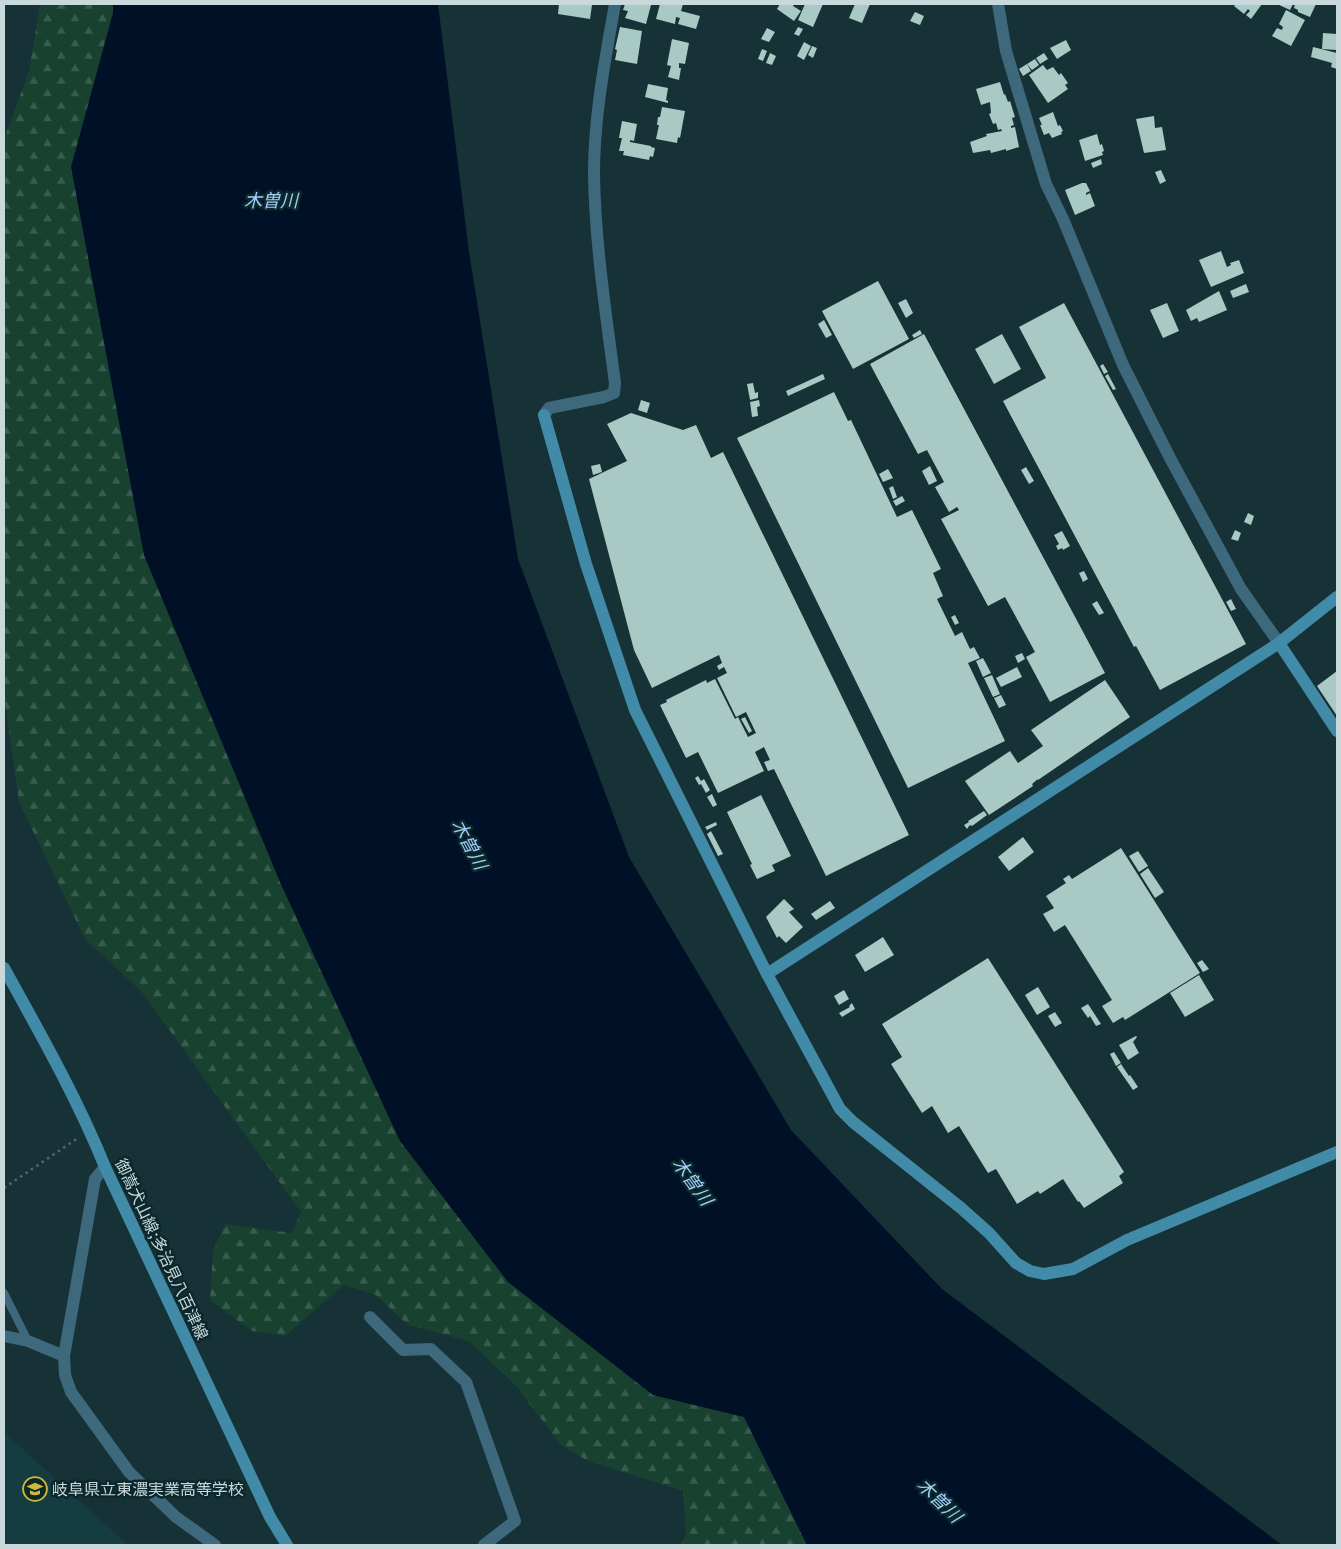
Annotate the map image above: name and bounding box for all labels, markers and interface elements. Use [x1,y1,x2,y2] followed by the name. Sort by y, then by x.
[244,188,300,212] water label: 木曽川
[447,815,494,875] water label: 木曽川
[667,1152,720,1212] water label: 木曽川
[110,1155,214,1343] street label: 御嵩犬山線;多治見八百津線
[912,1473,969,1529] water label: 木曽川
[22,1476,48,1502] school or university icon: 岐阜県立東濃実業高等学校
[52,1478,244,1500] place label: 岐阜県立東濃実業高等学校

